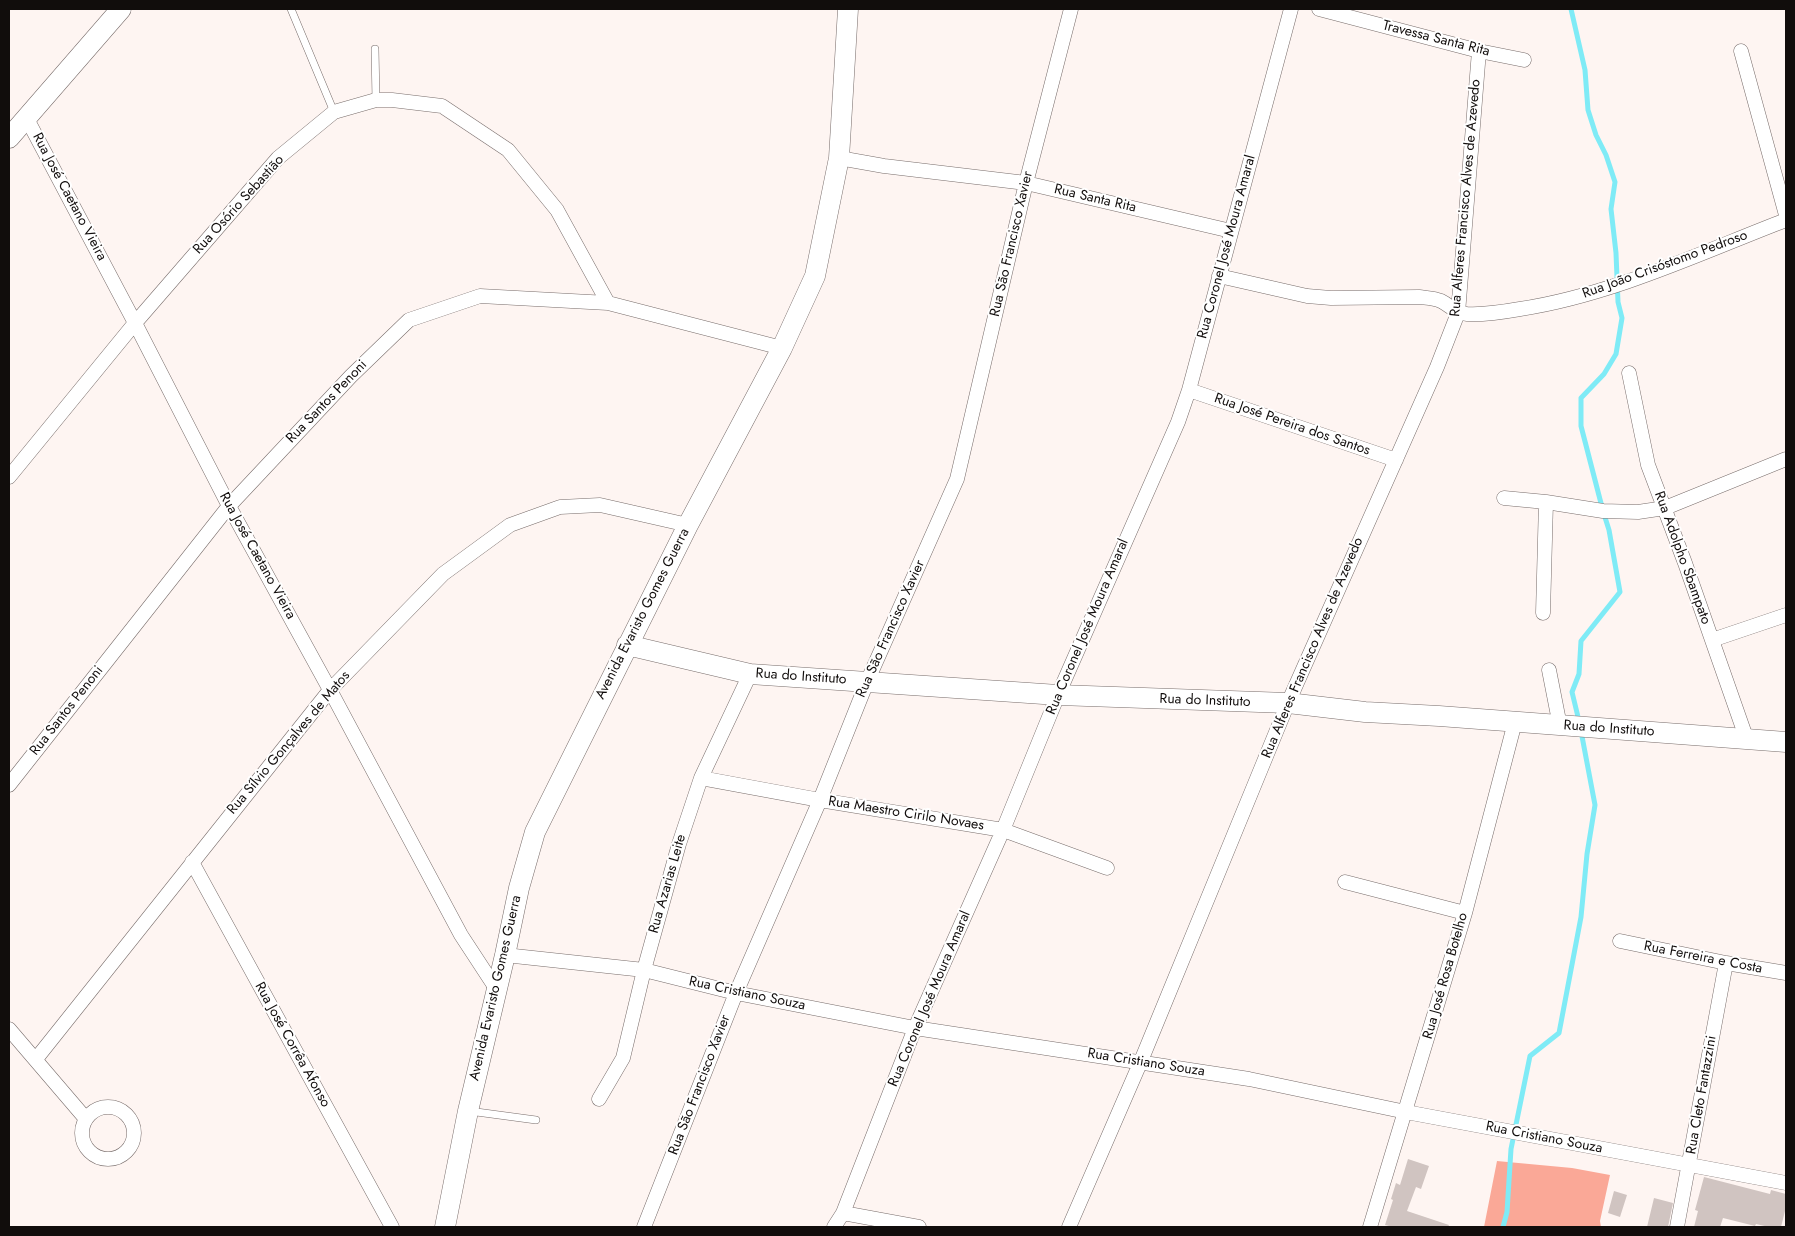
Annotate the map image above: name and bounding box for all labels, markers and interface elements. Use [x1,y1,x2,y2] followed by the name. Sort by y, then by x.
[1381,18,1491,60] street label: Travessa Santa Rita
[1447,79,1485,317] street label: Rua Alferes Francisco Alves de Azevedo
[28,130,110,264] street label: Rua José Caetano Vieira
[190,152,288,258] street label: Rua Osório Sebastião
[1194,153,1260,341] street label: Rua Coronel José Moura Amaral
[987,170,1037,318] street label: Rua São Francisco Xavier
[1052,181,1138,217] street label: Rua Santa Rita
[1580,227,1750,303] street label: Rua João Crisóstomo Pedroso
[283,357,371,447] street label: Rua Santos Penoni
[1212,390,1372,460] street label: Rua José Pereira dos Santos
[1650,489,1714,627] street label: Rua Adolpho Sbampato
[215,490,299,622] street label: Rua José Caetano Vieira
[592,526,694,702] street label: Avenida Evaristo Gomes Guerra
[1259,535,1367,761] street label: Rua Alferes Francisco Alves de Azevedo
[1043,537,1133,717] street label: Rua Coronel José Moura Amaral
[853,558,929,700] street label: Rua São Francisco Xavier
[27,663,107,759] street label: Rua Santos Penoni
[755,665,847,689] street label: Rua do Instituto
[224,668,354,818] street label: Rua Sílvio Gonçalves de Matos
[1159,691,1251,711] street label: Rua do Instituto
[1563,717,1655,741] street label: Rua do Instituto
[827,793,985,835] street label: Rua Maestro Cirilo Novaes
[646,833,690,935] street label: Rua Azarias Leite
[466,894,526,1082] street label: Avenida Evaristo Gomes Guerra
[885,909,975,1089] street label: Rua Coronel José Moura Amaral
[1420,911,1472,1041] street label: Rua José Rosa Botelho
[1642,938,1764,978] street label: Rua Ferreira e Costa
[687,973,807,1015] street label: Rua Cristiano Souza
[251,979,333,1111] street label: Rua José Corrêa Afonso
[665,1013,735,1157] street label: Rua São Francisco Xavier
[1683,1034,1721,1156] street label: Rua Cleto Fantazzini
[1086,1045,1206,1081] street label: Rua Cristiano Souza
[1484,1118,1604,1158] street label: Rua Cristiano Souza

